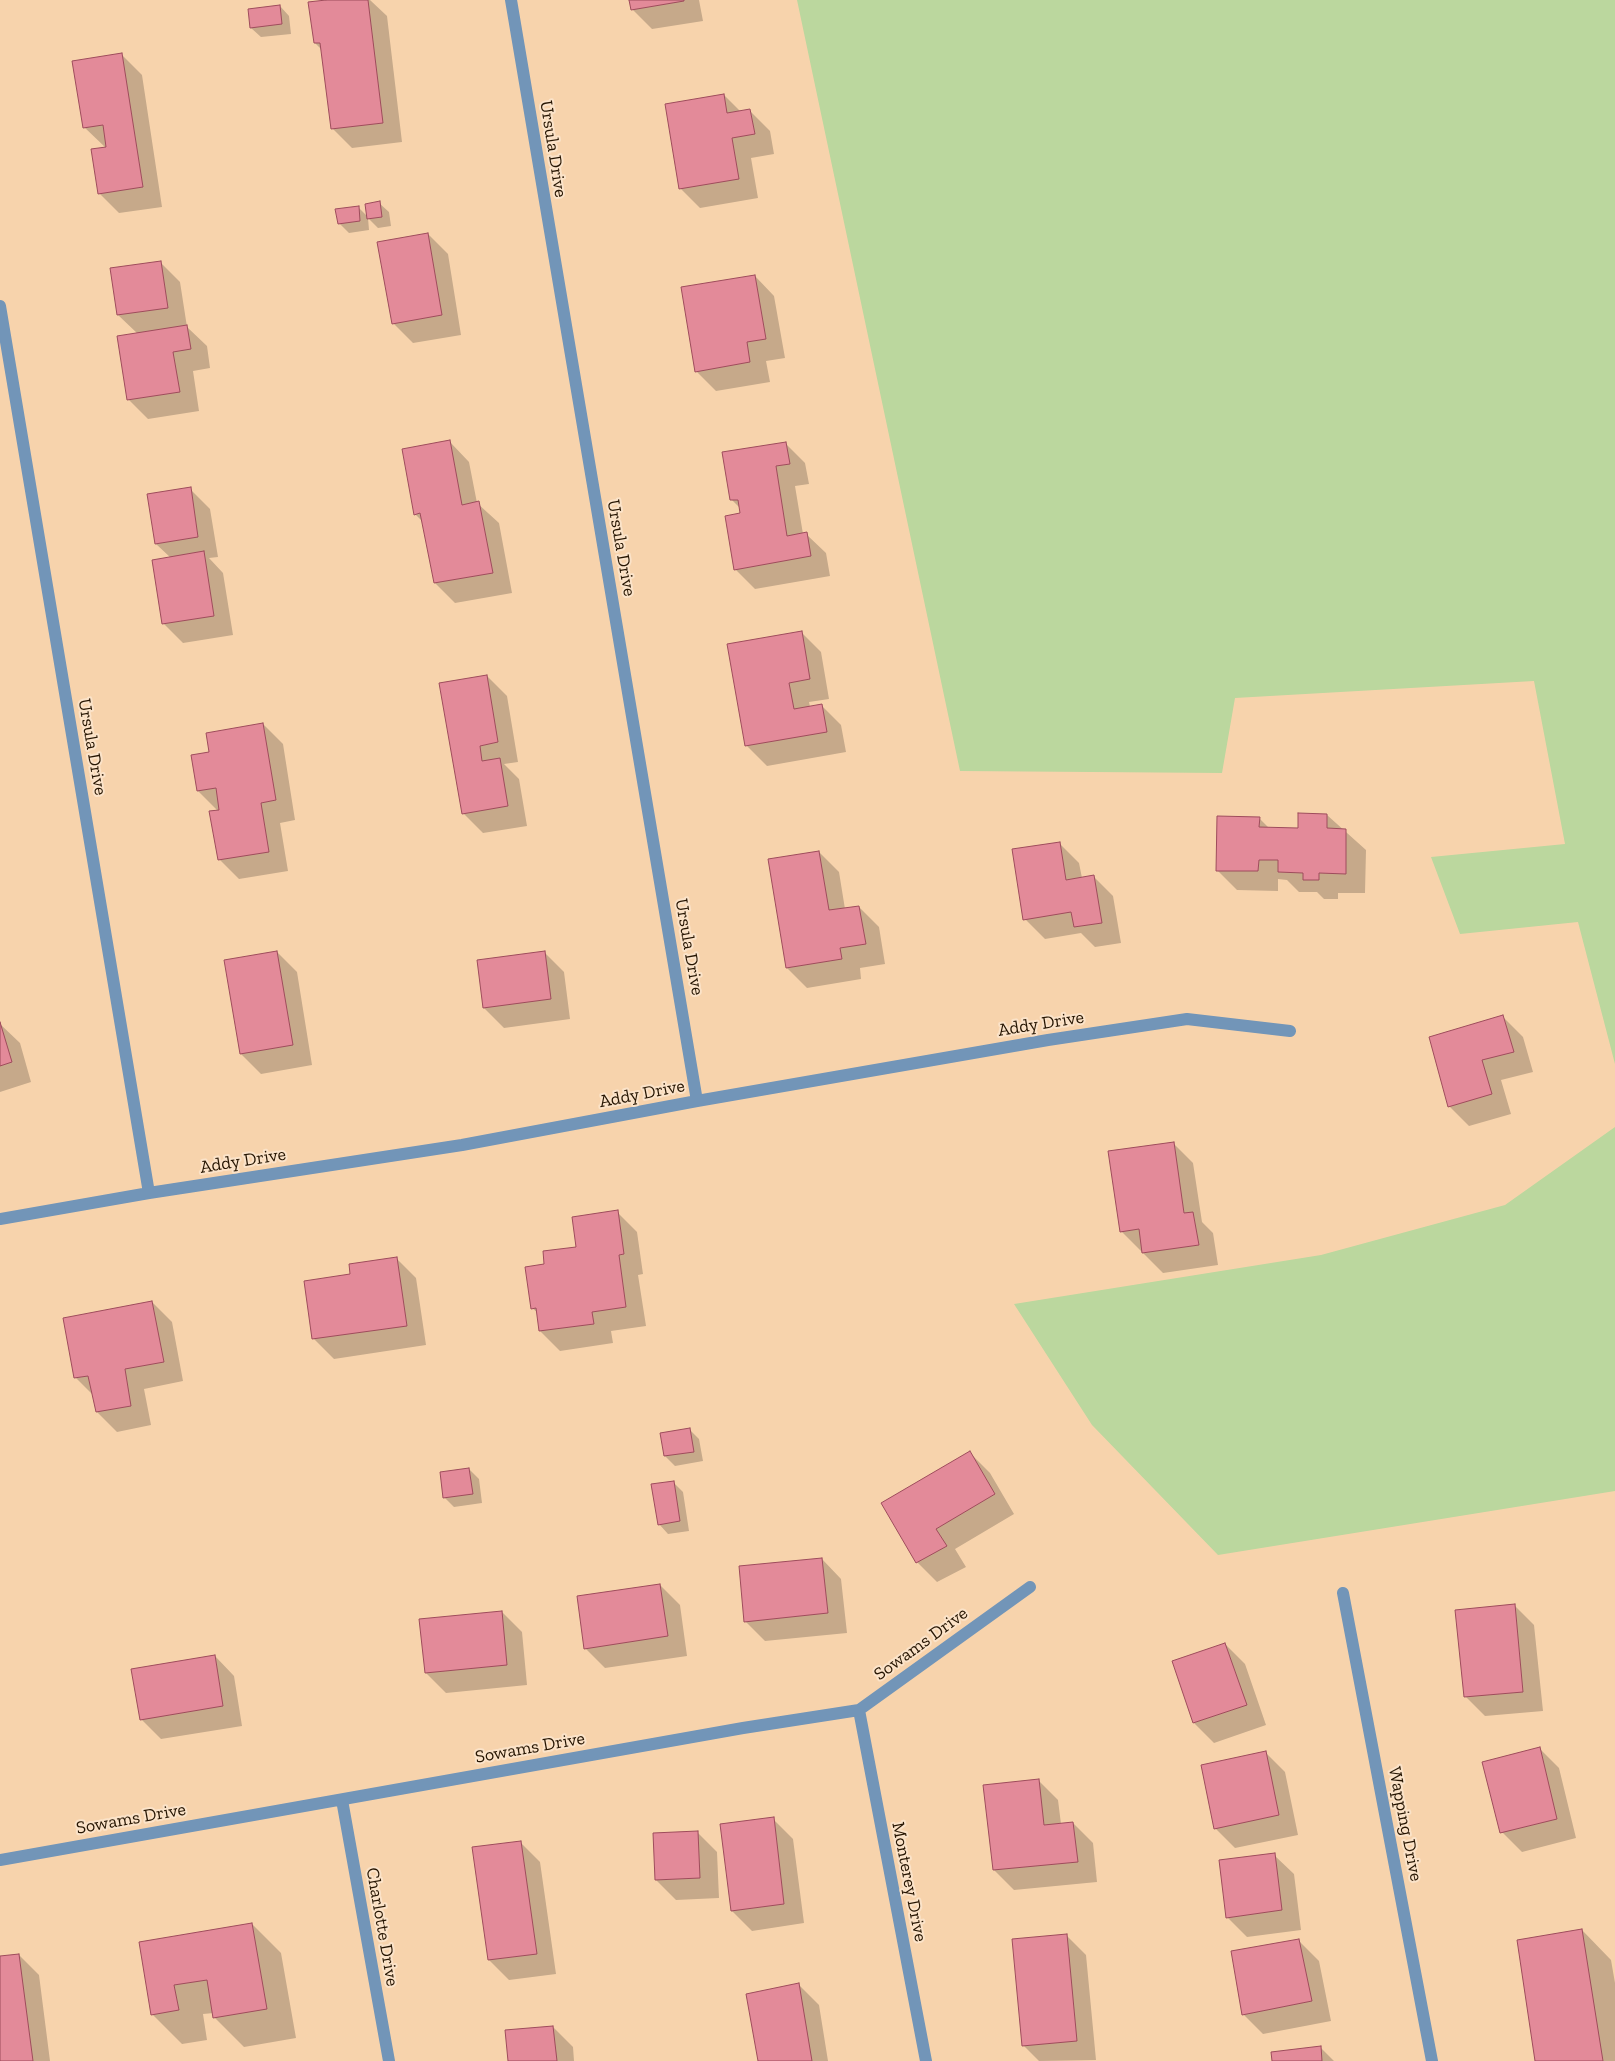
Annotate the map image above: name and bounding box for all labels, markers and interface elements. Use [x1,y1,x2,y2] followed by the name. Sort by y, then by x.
[535,99,571,199] street label: Ursula Drive
[602,498,640,598] street label: Ursula Drive
[73,697,111,797] street label: Ursula Drive
[670,897,708,997] street label: Ursula Drive
[997,1007,1085,1041] street label: Addy Drive
[597,1075,687,1113] street label: Addy Drive
[199,1144,287,1178] street label: Addy Drive
[870,1603,972,1685] street label: Sowams Drive
[473,1728,587,1768] street label: Sowams Drive
[1383,1765,1427,1883] street label: Wapping Drive
[74,1799,188,1839] street label: Sowams Drive
[887,1820,931,1944] street label: Monterey Drive
[361,1866,403,1988] street label: Charlotte Drive

